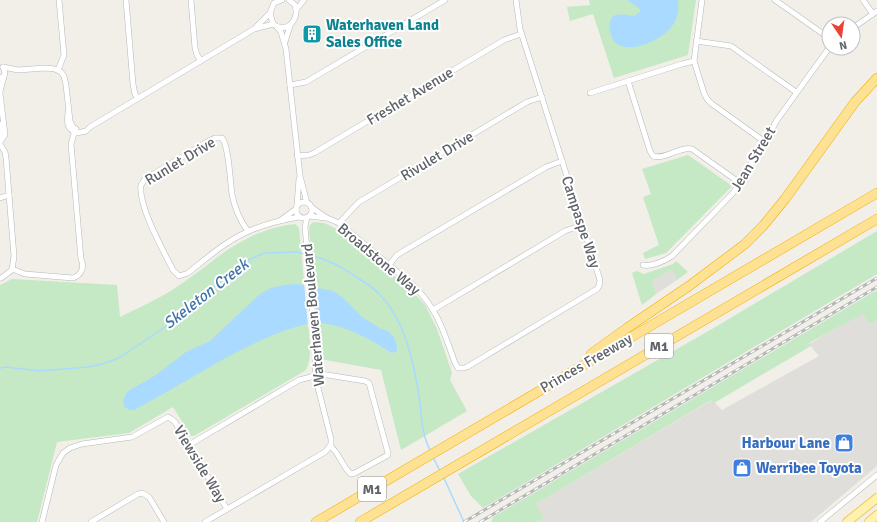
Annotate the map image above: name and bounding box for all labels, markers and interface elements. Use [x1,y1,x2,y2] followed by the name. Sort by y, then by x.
[326,16,439,51] place label: Waterhaven Land Sales Office
[821,16,861,56] north arrow
[301,23,323,45] building icon: Waterhaven Land Sales Office
[838,38,848,52] text: N
[363,63,457,129] street label: Freshet Avenue
[727,123,779,195] street label: Jean Street
[397,127,477,185] street label: Rivulet Drive
[142,133,218,189] street label: Runlet Drive
[558,174,604,270] street label: Campaspe Way
[334,219,424,299] street label: Broadstone Way
[298,243,328,387] street label: Waterhaven Boulevard
[159,253,254,333] water label: Skeleton Creek
[537,329,635,397] street label: Princes Freeway
[645,334,673,358] road number: M1
[170,422,230,506] street label: Viewside Way
[833,432,855,454] shop icon: Harbour Lane
[742,434,830,452] place label: Harbour Lane
[731,457,753,479] shop icon: Werribee Toyota
[756,459,862,477] place label: Werribee Toyota
[358,477,386,501] road number: M1

